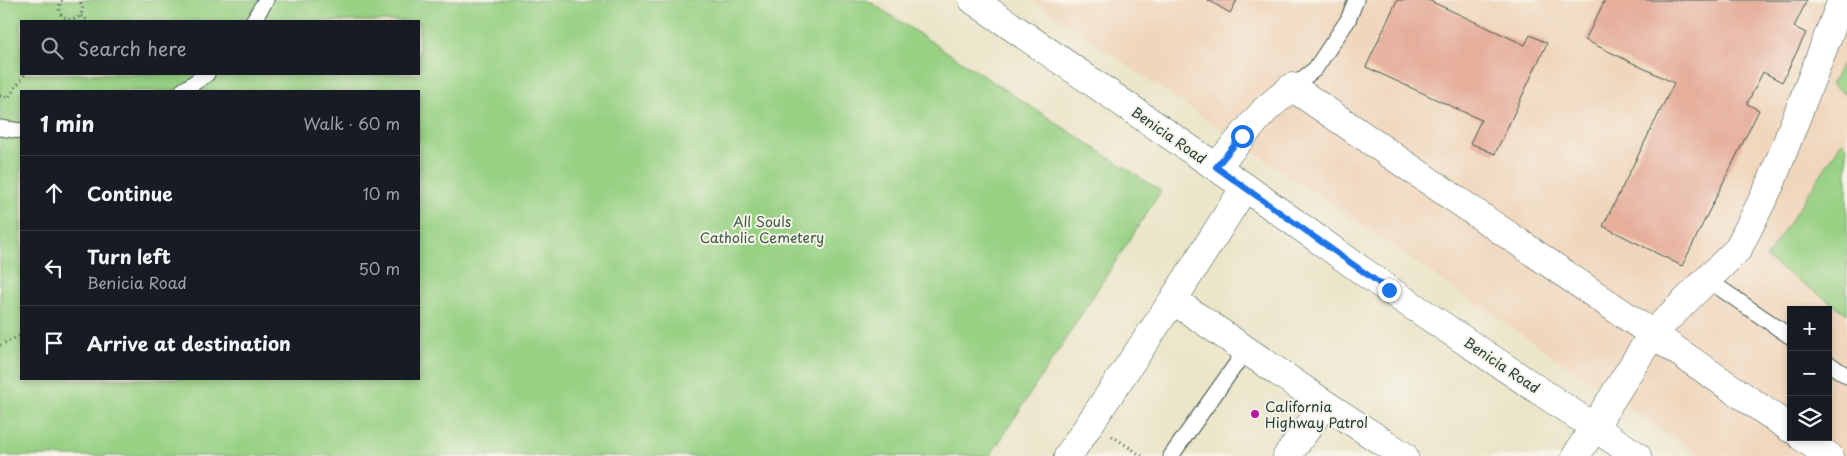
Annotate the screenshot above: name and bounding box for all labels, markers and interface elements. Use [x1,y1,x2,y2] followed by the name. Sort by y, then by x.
[20,20,420,75] search box
[38,34,66,62] icon: search
[78,34,187,62] text: Search here
[1127,101,1211,169] street label: Benicia Road
[40,107,94,139] text: 1 min
[303,111,400,135] text: Walk · 60 m
[1231,125,1254,148] route start
[40,179,68,207] icon: ahead
[87,179,173,207] text: Continue
[363,181,400,205] text: 10 m
[700,211,824,248] park label: All Souls Catholic Cemetery
[87,242,171,270] text: Turn left
[40,254,68,282] icon: left
[359,256,400,280] text: 50 m
[87,270,187,294] text: Benicia Road
[1378,279,1401,302] route end
[1787,306,1832,441] map controls
[1787,306,1832,351] button: +
[40,329,68,357] icon: arrive
[87,329,291,357] text: Arrive at destination
[1460,332,1544,398] street label: Benicia Road
[1787,351,1832,396] button: −
[1265,396,1368,433] place label: California Highway Patrol
[1787,396,1832,441] button: layers
[1249,408,1261,420] marker: California Highway Patrol

